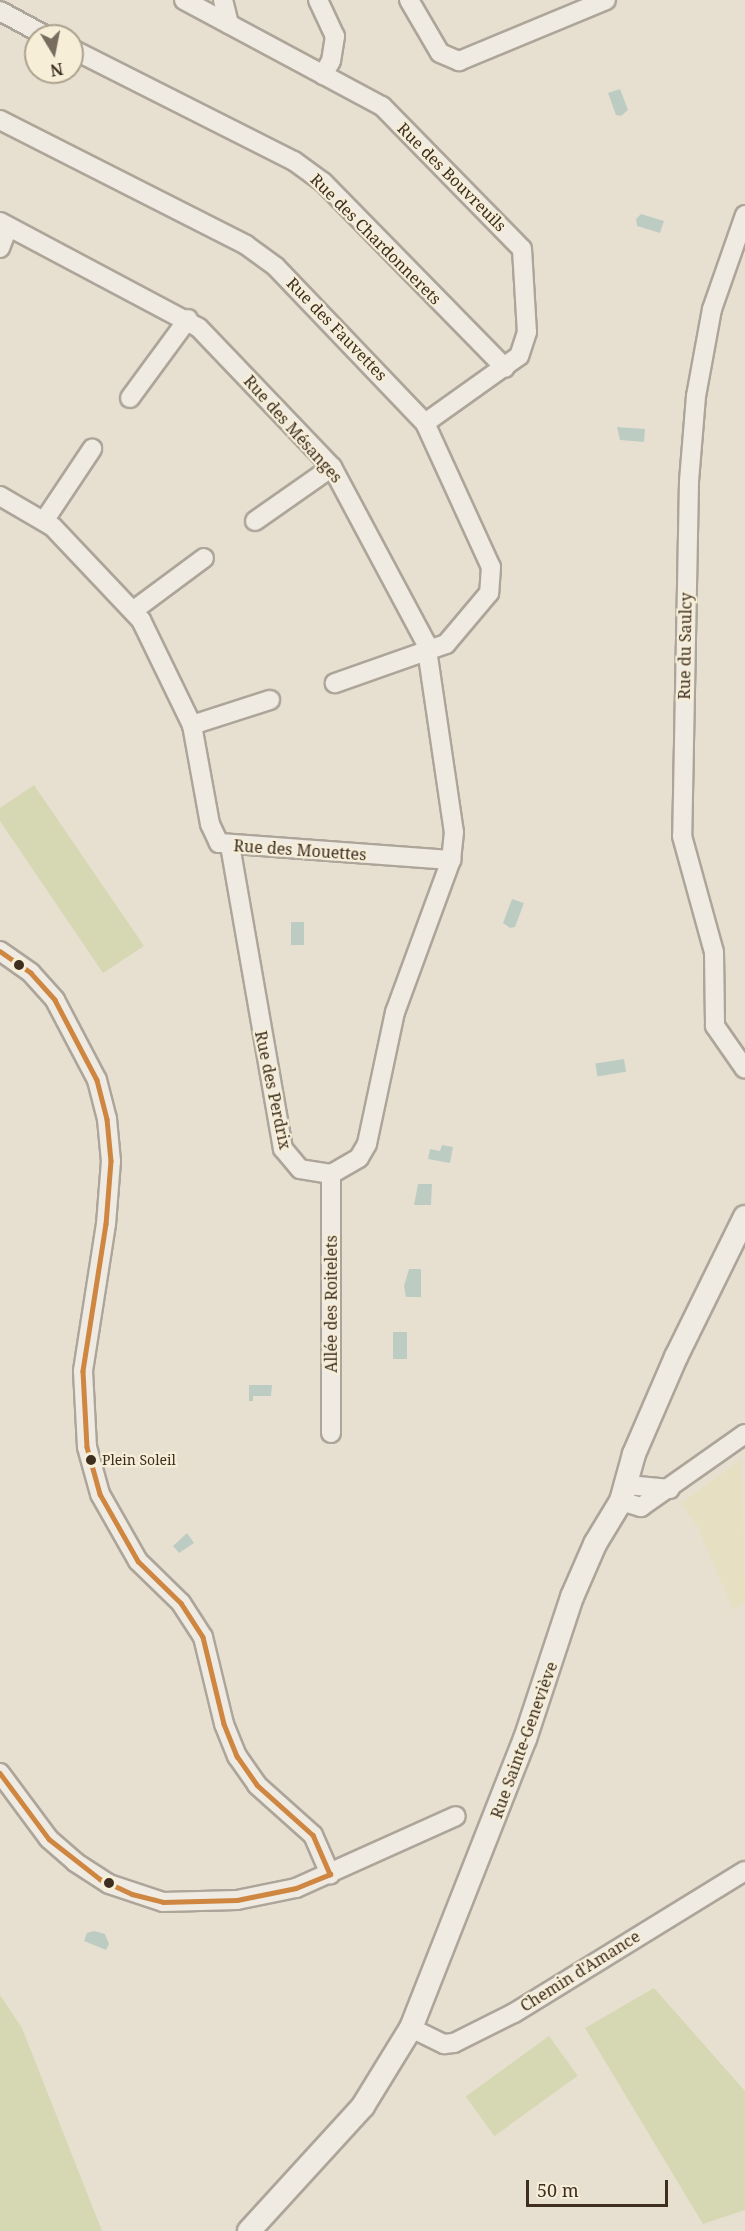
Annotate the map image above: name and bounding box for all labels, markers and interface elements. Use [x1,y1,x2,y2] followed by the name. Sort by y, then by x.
[24,24,84,84] north arrow
[49,58,65,82] text: N
[394,119,510,235] street label: Rue des Bouvreuils
[307,170,445,308] street label: Rue des Chardonnerets
[283,273,391,385] street label: Rue des Fauvettes
[240,371,346,487] street label: Rue des Mésanges
[674,592,696,700] street label: Rue du Saulcy
[233,836,367,864] street label: Rue des Mouettes
[13,959,25,971] unlabelled marker
[251,1029,295,1151] street label: Rue des Perdrix
[321,1235,341,1373] street label: Allée des Roitelets
[102,1452,176,1468] place label: Plein Soleil
[85,1454,97,1466] marker: Plein Soleil
[487,1659,561,1821] street label: Rue Sainte-Geneviève
[103,1877,115,1889] unlabelled marker
[517,1926,643,2016] street label: Chemin d'Amance
[529,2168,672,2206] scale bar
[537,2178,579,2202] text: 50 m

